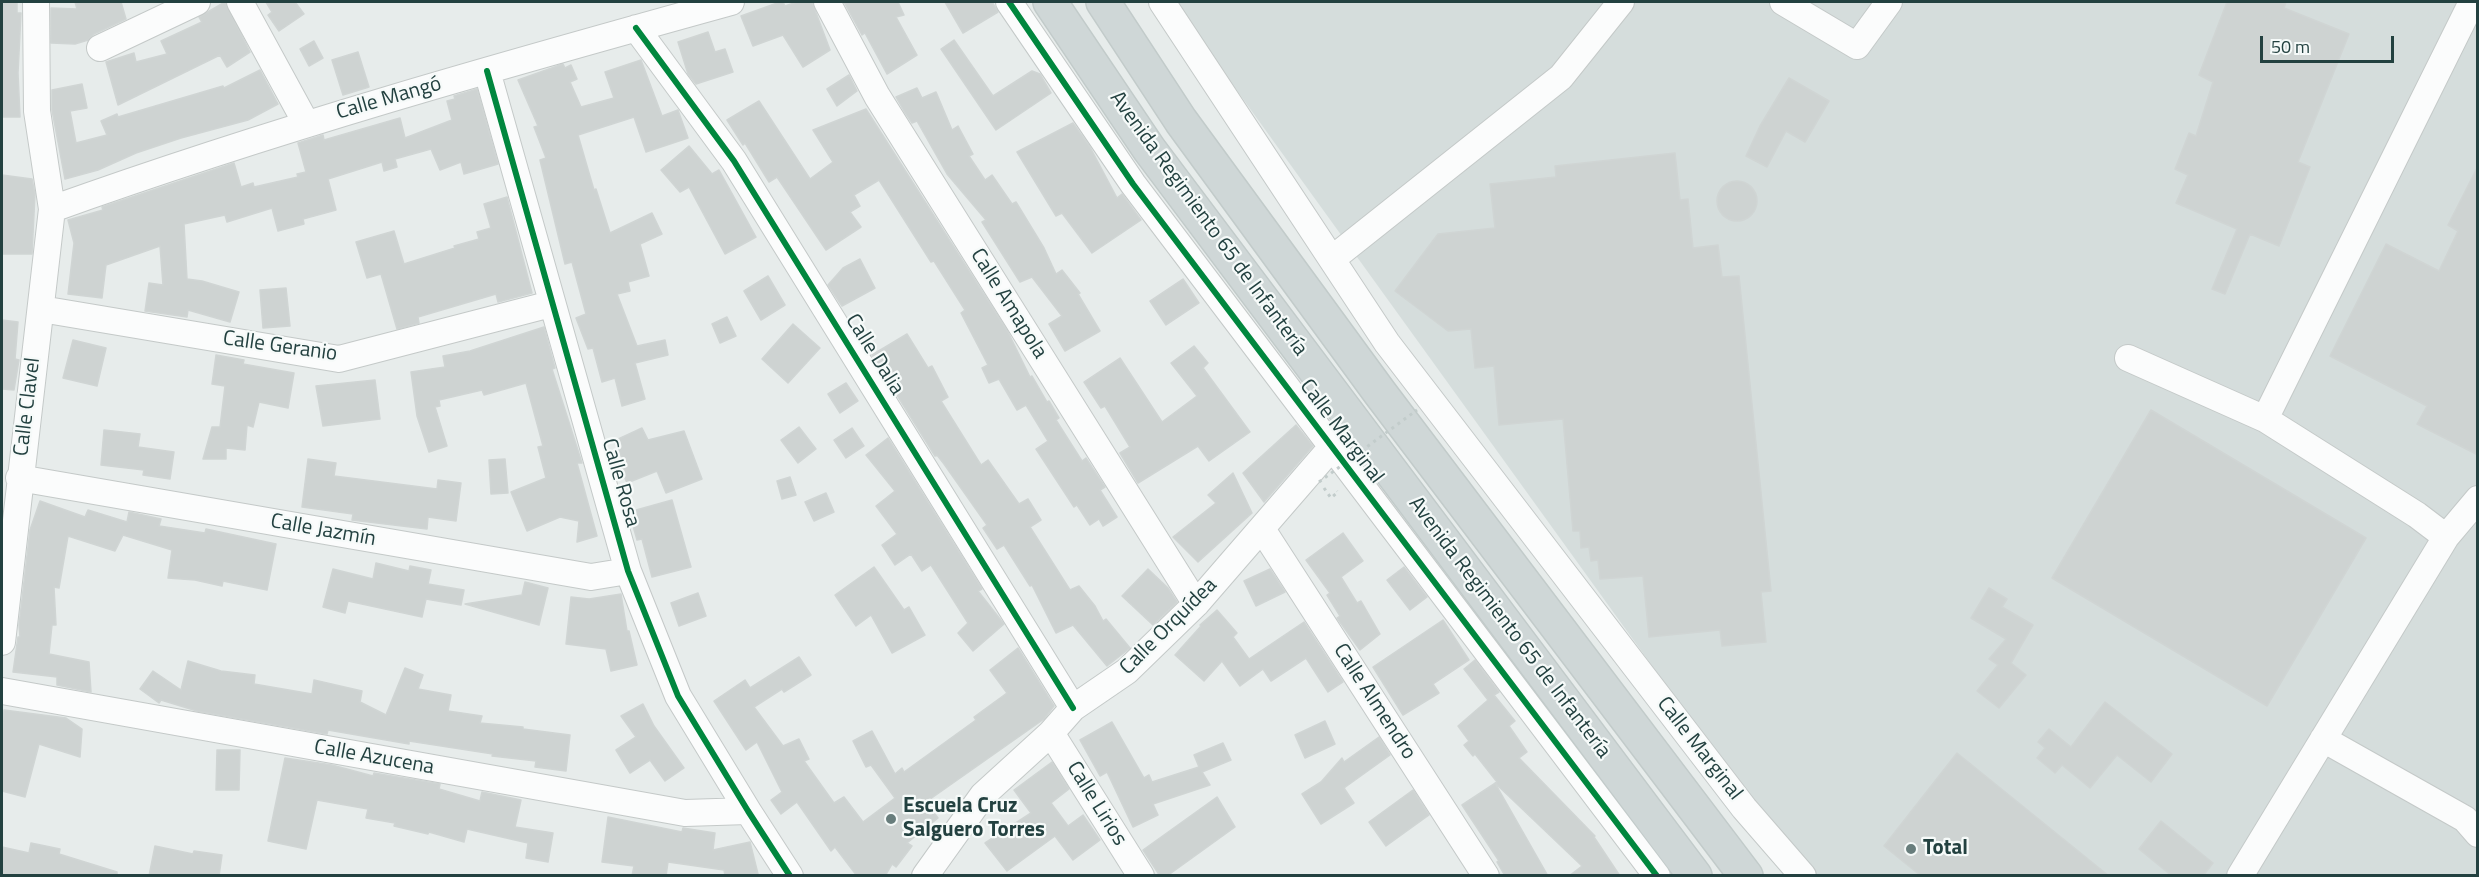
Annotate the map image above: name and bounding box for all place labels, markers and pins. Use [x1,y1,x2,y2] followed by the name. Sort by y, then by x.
[903,794,1045,844] place label: Escuela Cruz Salguero Torres
[884,812,898,826] marker: Escuela Cruz Salguero Torres
[1923,836,1968,862] place label: Total
[1904,842,1918,856] marker: Total

